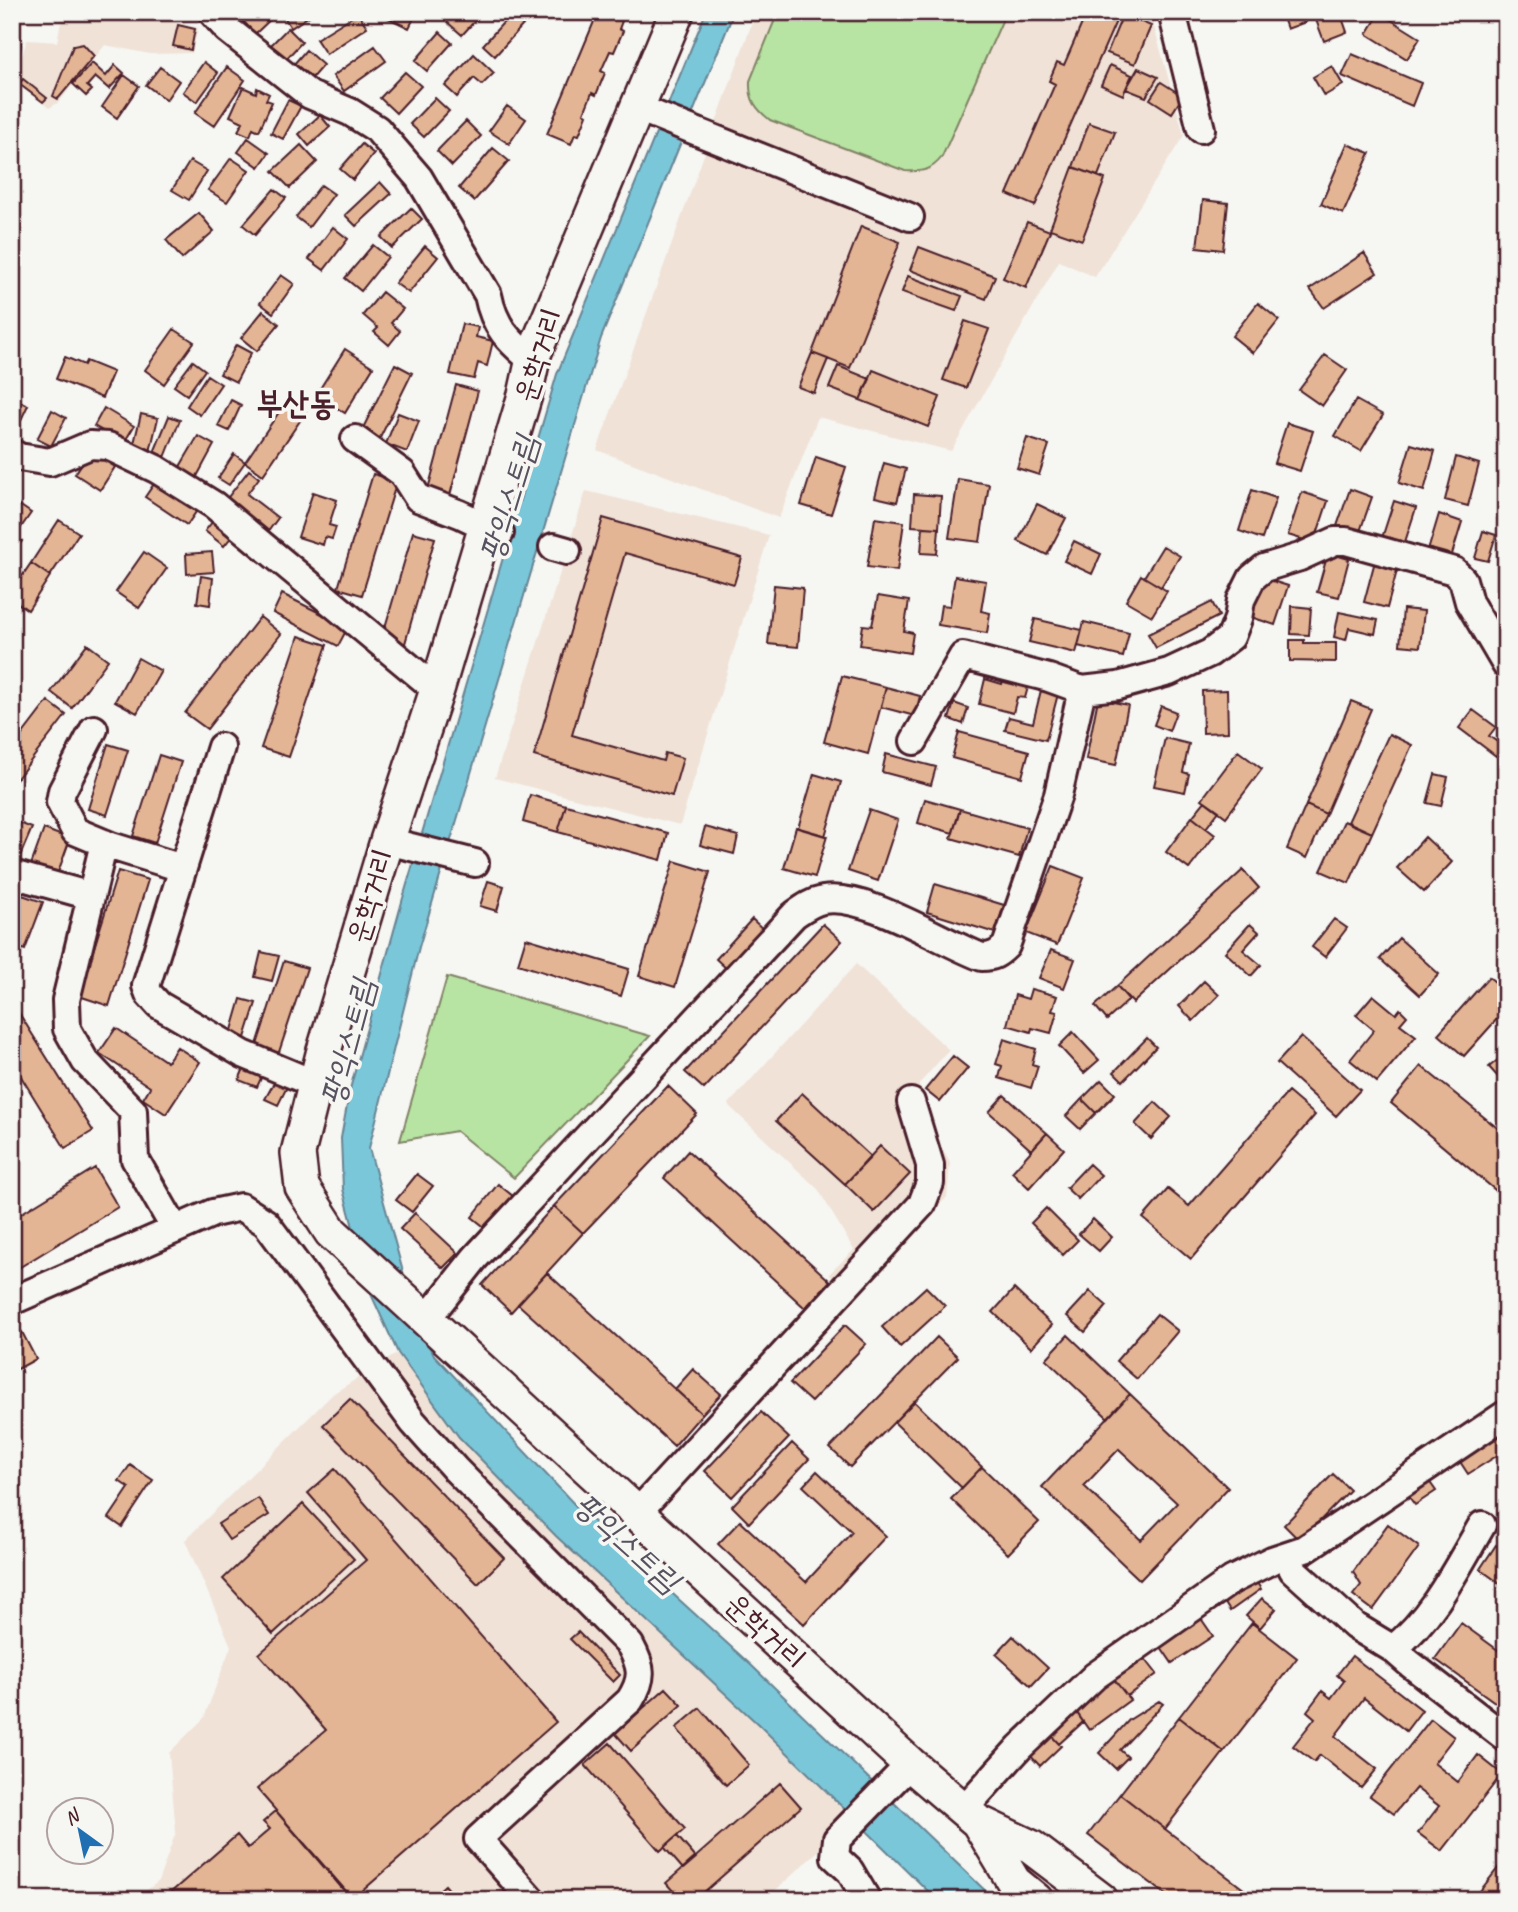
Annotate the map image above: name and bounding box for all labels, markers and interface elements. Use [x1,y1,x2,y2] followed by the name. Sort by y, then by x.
[505,303,571,407] street label: 운학거리
[256,382,336,424] district label: 부산동
[470,428,548,566] water label: 팡익스트림
[338,844,402,948] street label: 운학거리
[311,972,385,1110] water label: 팡익스트림
[566,1484,691,1602] water label: 팡익스트림
[718,1584,814,1678] street label: 운학거리
[46,1797,116,1867] north arrow
[60,1803,85,1831] text: N

